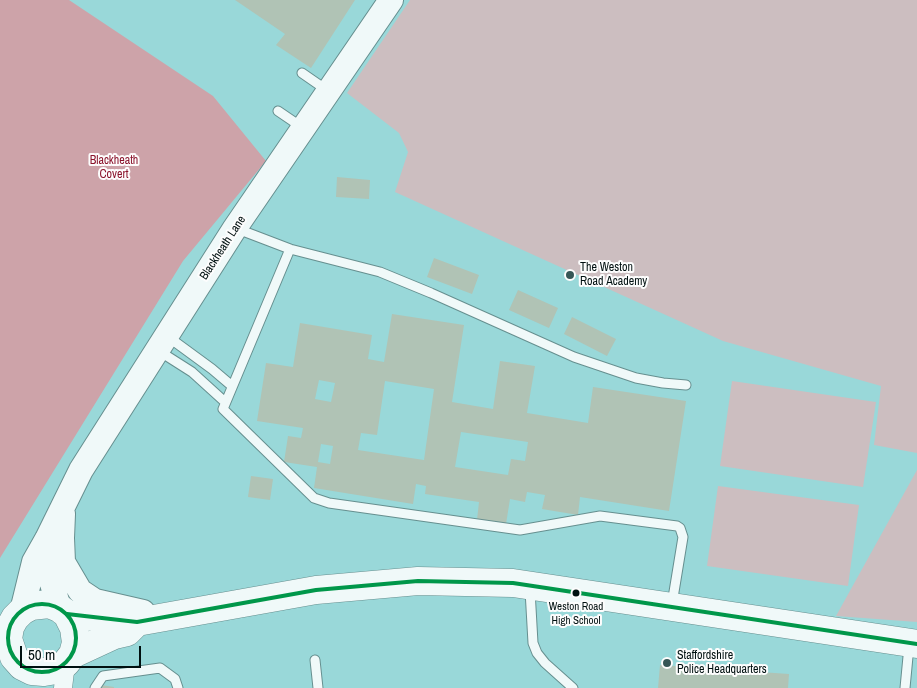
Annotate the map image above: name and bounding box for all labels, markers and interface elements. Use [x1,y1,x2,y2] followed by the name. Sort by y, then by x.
[90,154,138,182] park label: Blackheath Covert
[197,213,249,283] street label: Blackheath Lane
[580,261,647,289] place label: The Weston Road Academy
[564,269,576,281] marker: The Weston Road Academy
[571,588,581,598] marker: Weston Road High School
[549,600,603,626] place label: Weston Road High School
[22,636,144,668] scale bar
[28,644,55,665] text: 50 m
[677,649,767,677] place label: Staffordshire Police Headquarters
[661,657,673,669] marker: Staffordshire Police Headquarters

